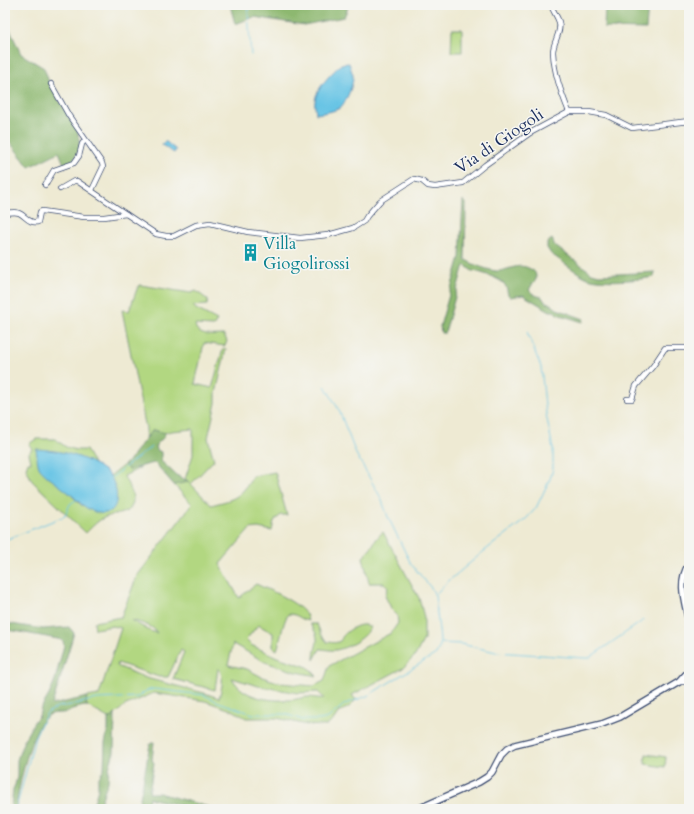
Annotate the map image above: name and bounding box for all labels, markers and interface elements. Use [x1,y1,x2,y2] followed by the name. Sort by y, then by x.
[450,103,548,179] street label: Via di Giogoli
[263,232,350,275] place label: Villa Giogolirossi
[240,243,260,263] building icon: Villa Giogolirossi

